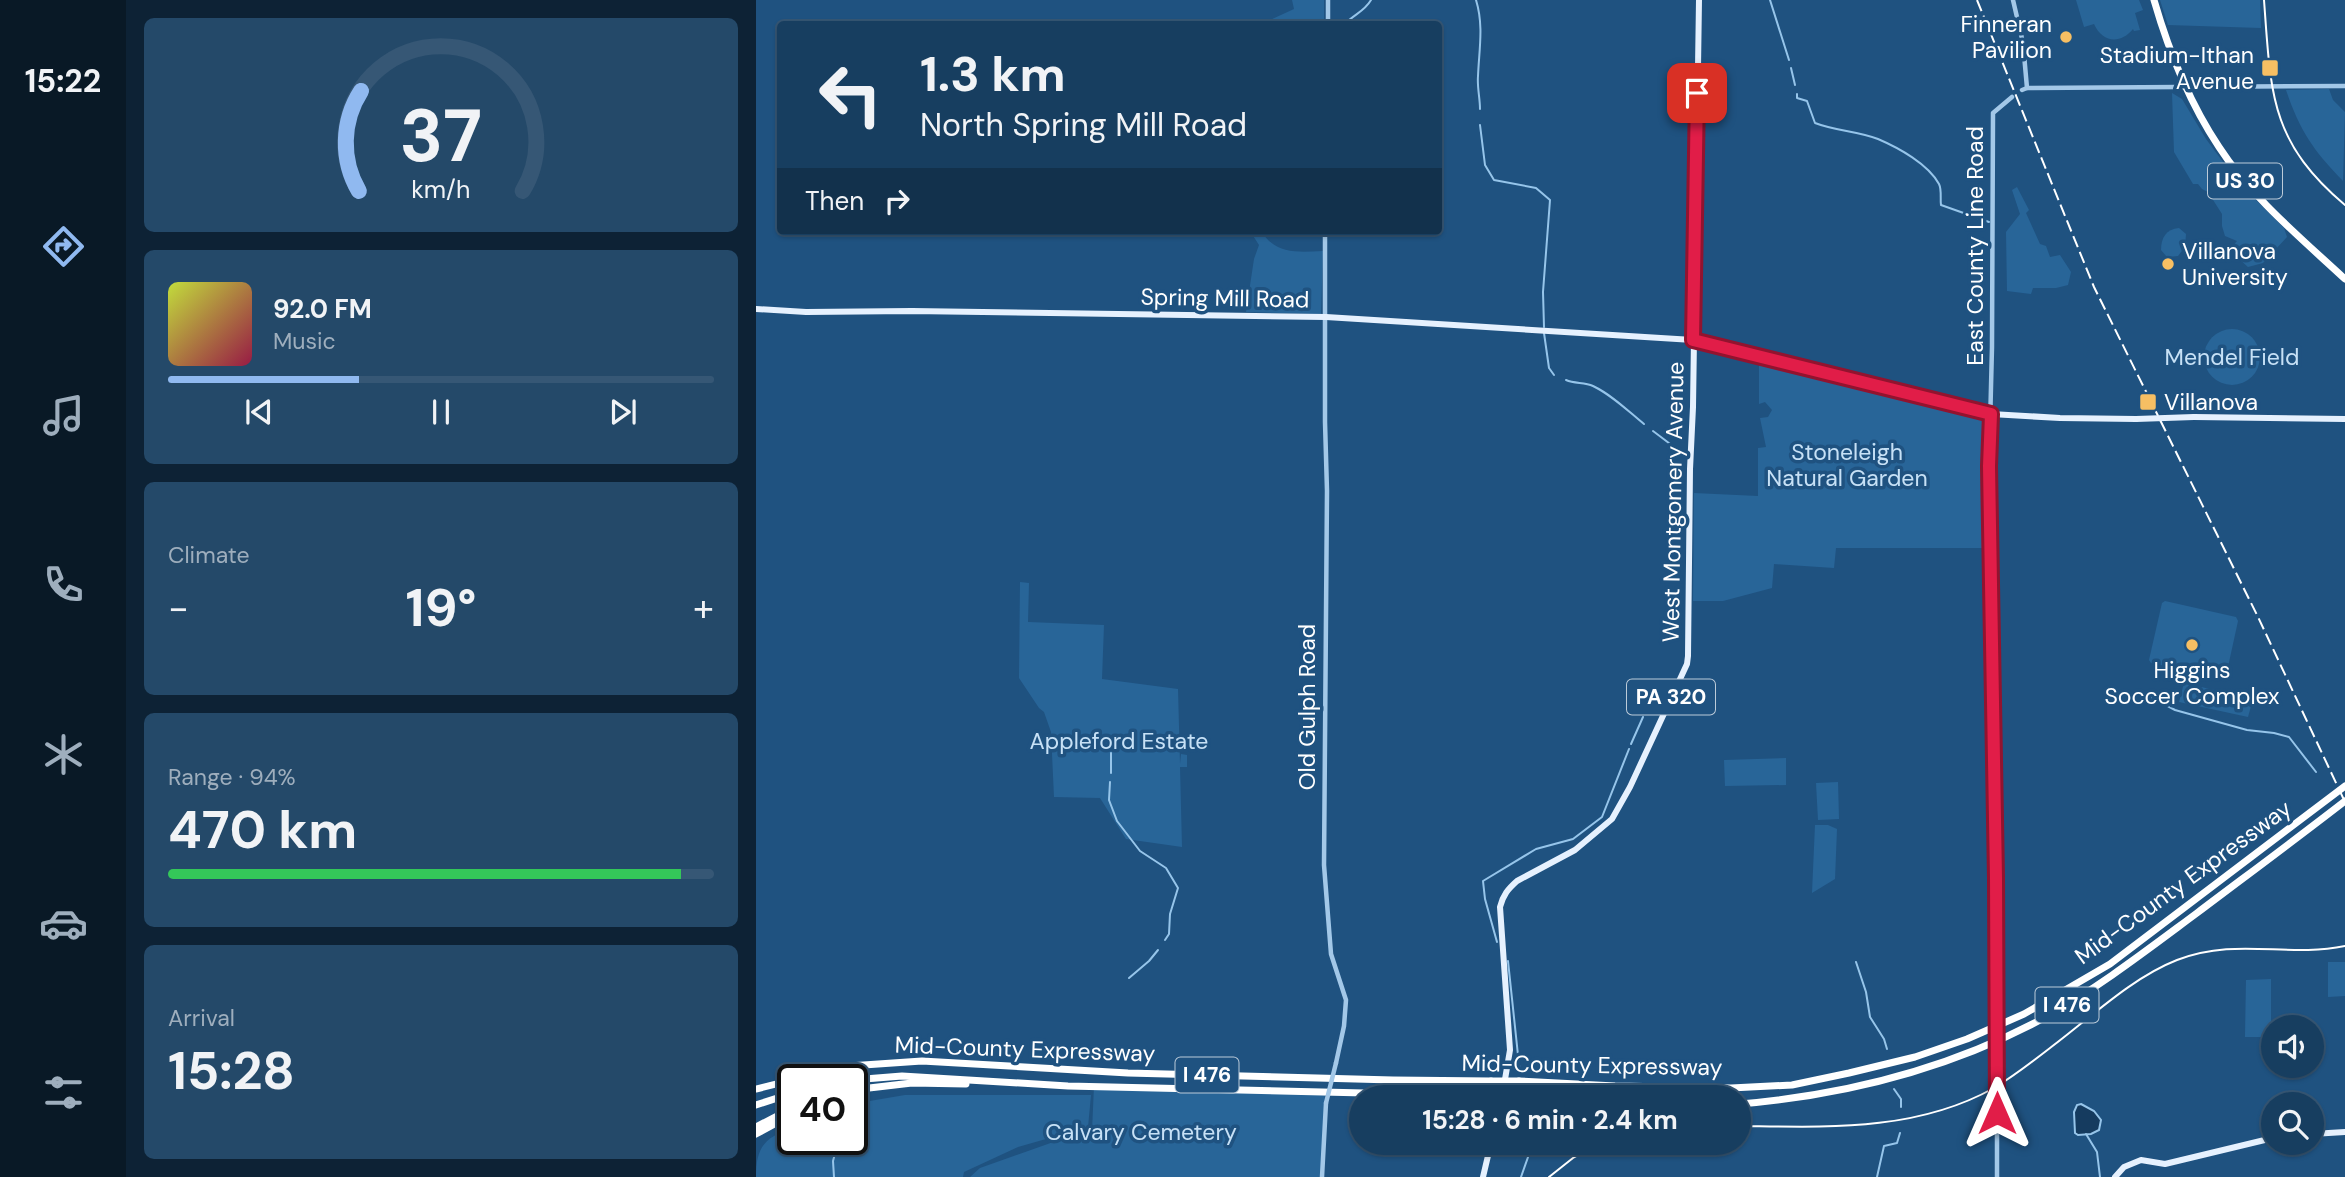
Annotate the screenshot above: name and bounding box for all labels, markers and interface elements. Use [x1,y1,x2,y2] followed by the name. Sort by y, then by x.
[1960,9,2052,65] place label: Finneran Pavilion
[2058,29,2074,45] marker: Finneran Pavilion
[2100,40,2254,96] place label: Stadium-Ithan Avenue
[920,42,1066,106] text: 1.3 km
[805,49,896,140] icon: left
[2260,58,2280,78] marker: Stadium-Ithan Avenue
[25,60,101,102] text: 15:22
[1667,63,1727,123] pin
[1678,74,1716,112] icon: arrive
[400,89,482,184] text: 37
[920,104,1247,146] text: North Spring Mill Road
[1960,126,1990,366] street label: East County Line Road
[2208,164,2282,198] road number: US 30
[411,173,471,206] text: km/h
[878,182,916,220] icon: right
[805,184,864,218] text: Then
[39,222,88,271] icon: directions
[2182,236,2288,292] place label: Villanova University
[2160,256,2176,272] marker: Villanova University
[1140,282,1310,314] street label: Spring Mill Road
[273,292,372,326] text: 92.0 FM
[273,326,336,356] text: Music
[2165,342,2299,372] park label: Mendel Field
[1656,361,1690,643] street label: West Montgomery Avenue
[2164,387,2258,417] place label: Villanova
[39,391,88,440] icon: music
[2138,392,2158,412] marker: Villanova
[240,393,278,431] icon: previous
[422,393,460,431] icon: pause
[604,393,642,431] icon: next
[1766,437,1928,493] park label: Stoneleigh Natural Garden
[168,540,250,570] text: Climate
[39,560,88,609] icon: phone
[406,574,476,642] text: 19°
[168,583,189,633] text: −
[693,583,714,633] text: +
[1292,624,1322,790] street label: Old Gulph Road
[2184,637,2200,653] marker: Higgins Soccer Complex
[2104,655,2280,711] place label: Higgins Soccer Complex
[1627,680,1715,714] road number: PA 320
[1030,726,1208,756] park label: Appleford Estate
[39,730,88,779] icon: climate
[168,762,296,792] text: Range · 94%
[2069,793,2298,971] street label: Mid-County Expressway
[168,796,357,864] text: 470 km
[39,899,88,948] icon: car
[2036,988,2098,1023] road number: I 476
[168,1003,235,1033] text: Arrival
[2261,1015,2324,1155] map controls
[2261,1015,2324,1078] button: sound
[894,1029,1156,1069] street label: Mid-County Expressway
[168,1037,295,1105] text: 15:28
[1461,1048,1723,1082] street label: Mid-County Expressway
[1176,1058,1238,1092] road number: I 476
[777,1064,868,1155] speed limit sign: 40
[39,1068,88,1117] icon: filters
[1960,1076,2034,1150] position arrow
[2261,1092,2324,1155] button: search
[1422,1103,1678,1137] text: 15:28 · 6 min · 2.4 km
[1045,1117,1237,1147] park label: Calvary Cemetery

